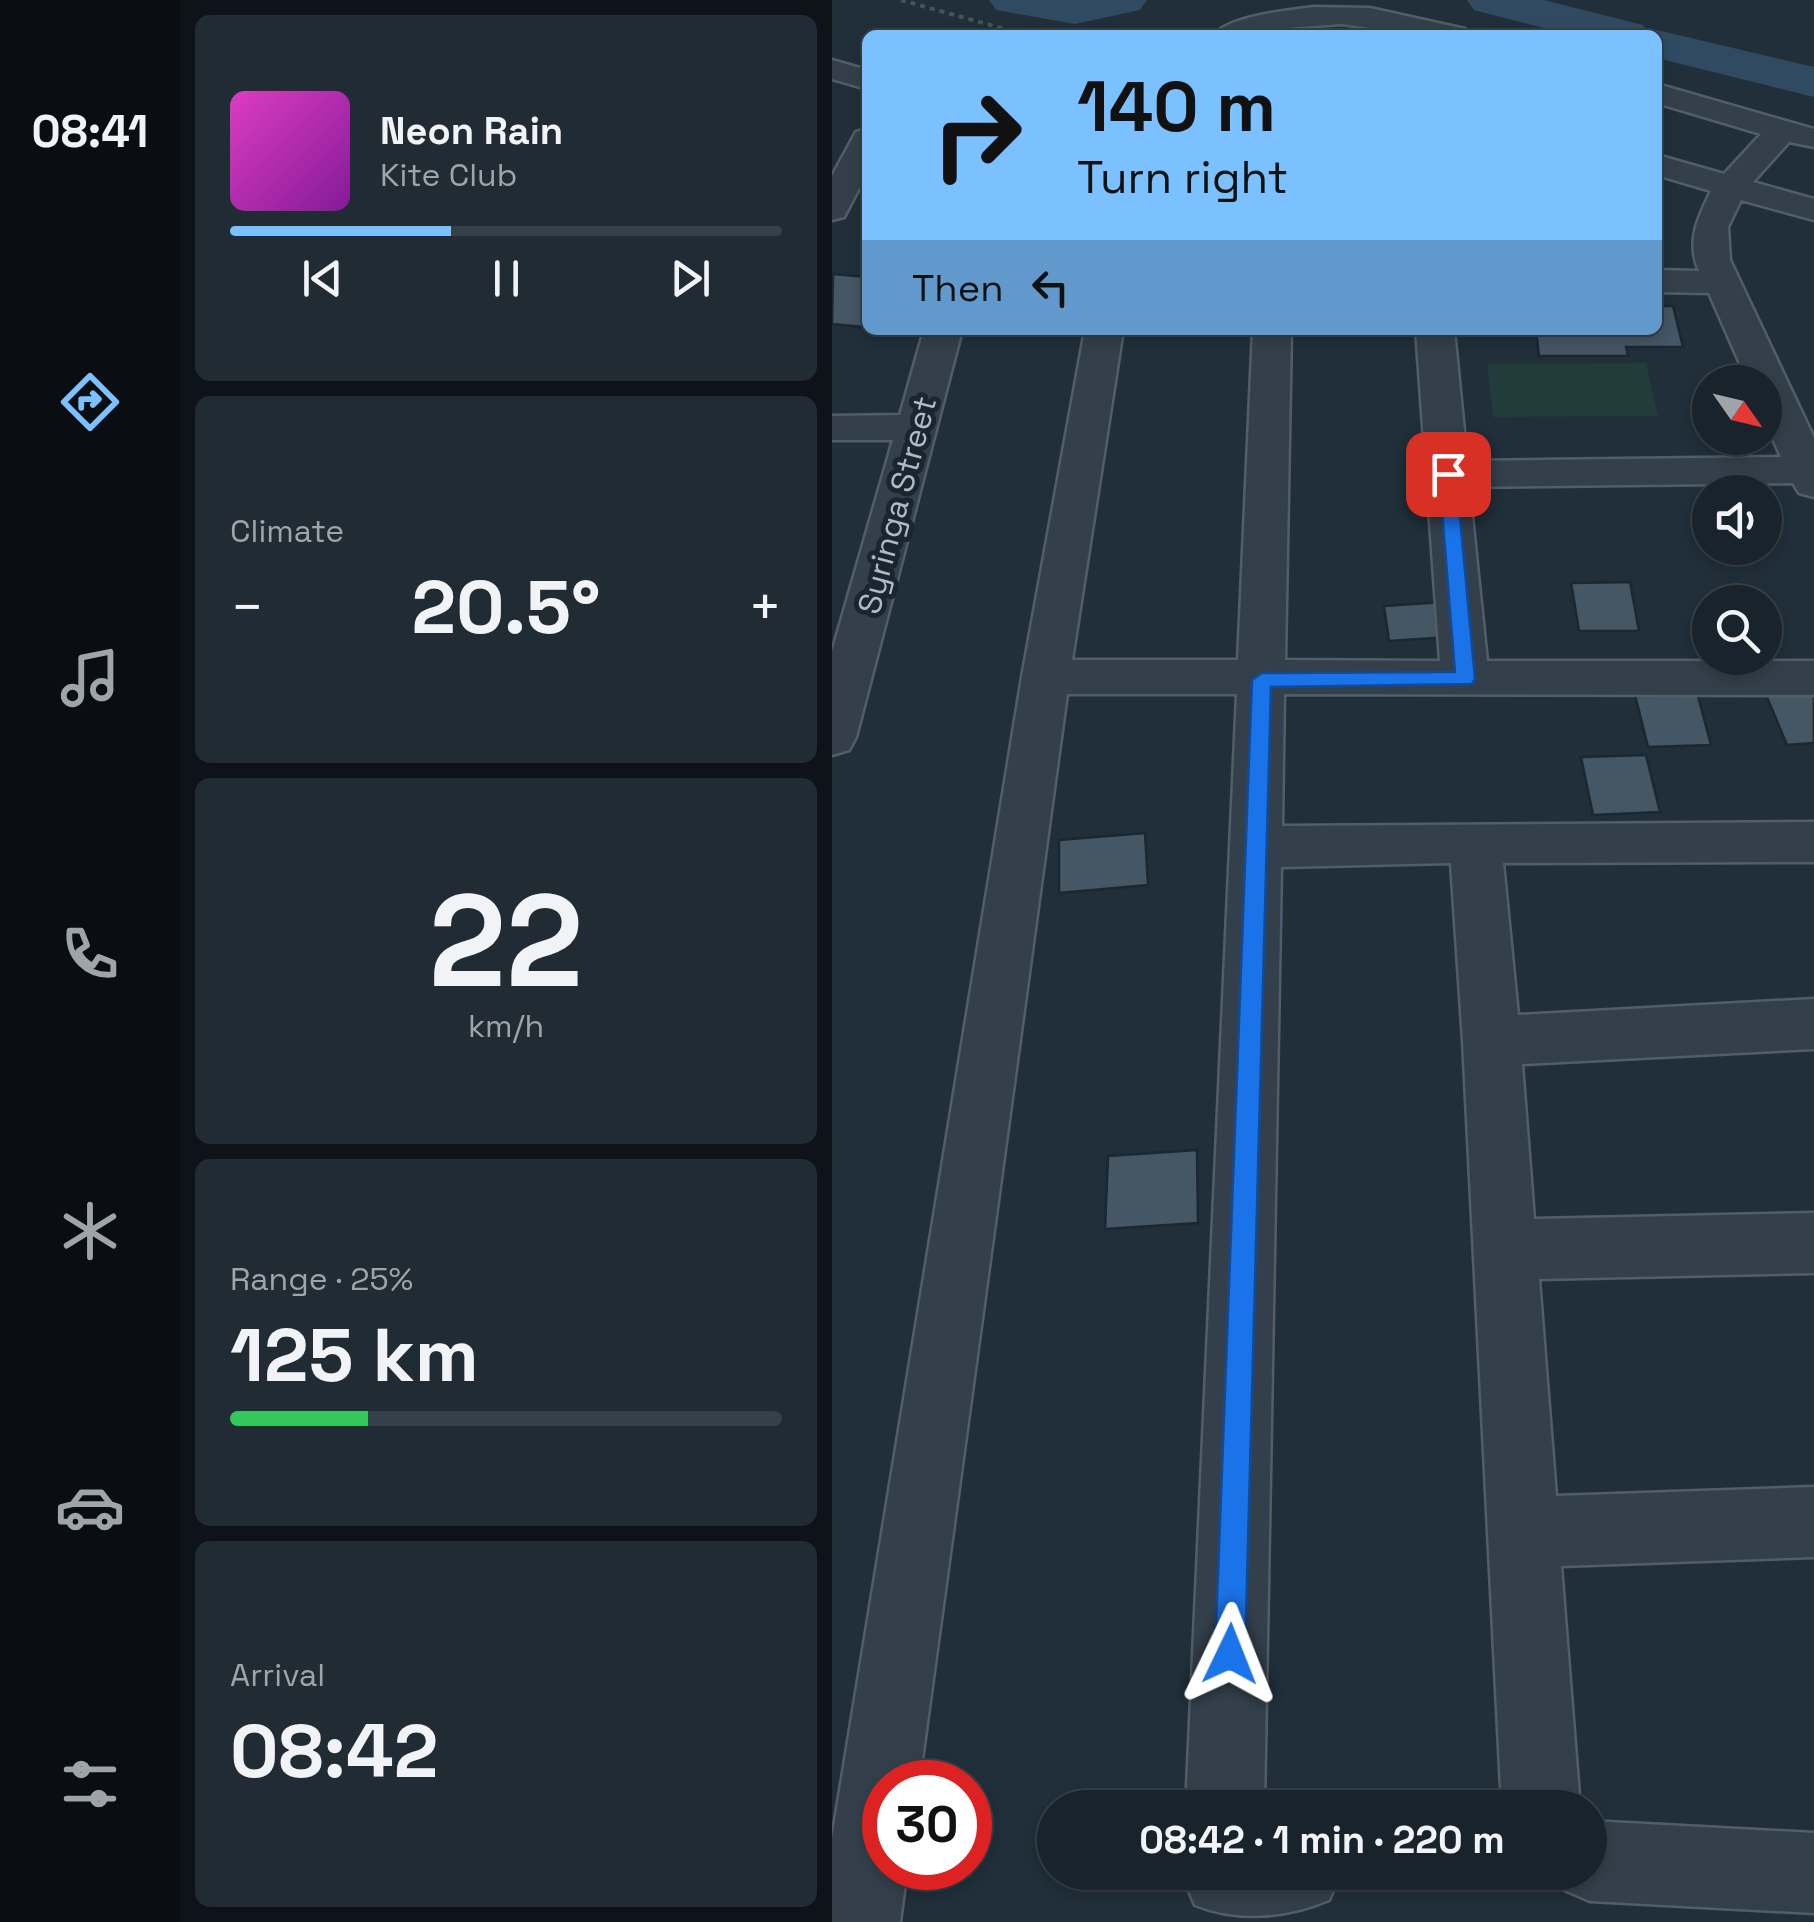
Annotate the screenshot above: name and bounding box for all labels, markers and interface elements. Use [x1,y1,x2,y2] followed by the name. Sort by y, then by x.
[1077,62,1276,151] text: 140 m
[912,70,1042,200] icon: right
[32,103,148,160] text: 08:41
[380,107,563,155] text: Neon Rain
[1077,149,1288,206] text: Turn right
[380,155,517,195] text: Kite Club
[295,251,350,306] icon: previous
[479,251,534,306] icon: pause
[663,251,718,306] icon: next
[1023,260,1078,315] icon: left
[912,264,1003,312] text: Then
[1692,365,1782,455] north arrow
[1692,365,1782,675] map controls
[55,367,125,437] icon: directions
[849,392,945,618] street label: Syringa Street
[1406,432,1491,517] pin
[1421,447,1476,502] icon: arrive
[1692,475,1782,565] button: sound
[230,511,344,551] text: Climate
[411,559,601,655] text: 20.5°
[230,572,264,642] text: −
[748,572,782,642] text: +
[1692,585,1782,675] button: search
[55,643,125,713] icon: music
[429,858,583,1024] text: 22
[55,919,125,989] icon: phone
[468,1006,544,1046] text: km/h
[55,1196,125,1266] icon: climate
[230,1259,413,1299] text: Range · 25%
[230,1307,479,1403] text: 125 km
[55,1472,125,1542] icon: car
[1178,1602,1282,1706] position arrow
[230,1655,325,1695] text: Arrival
[230,1703,438,1799] text: 08:42
[55,1749,125,1819] icon: filters
[862,1760,992,1890] speed limit sign: 30
[1139,1816,1505,1864] text: 08:42 · 1 min · 220 m

